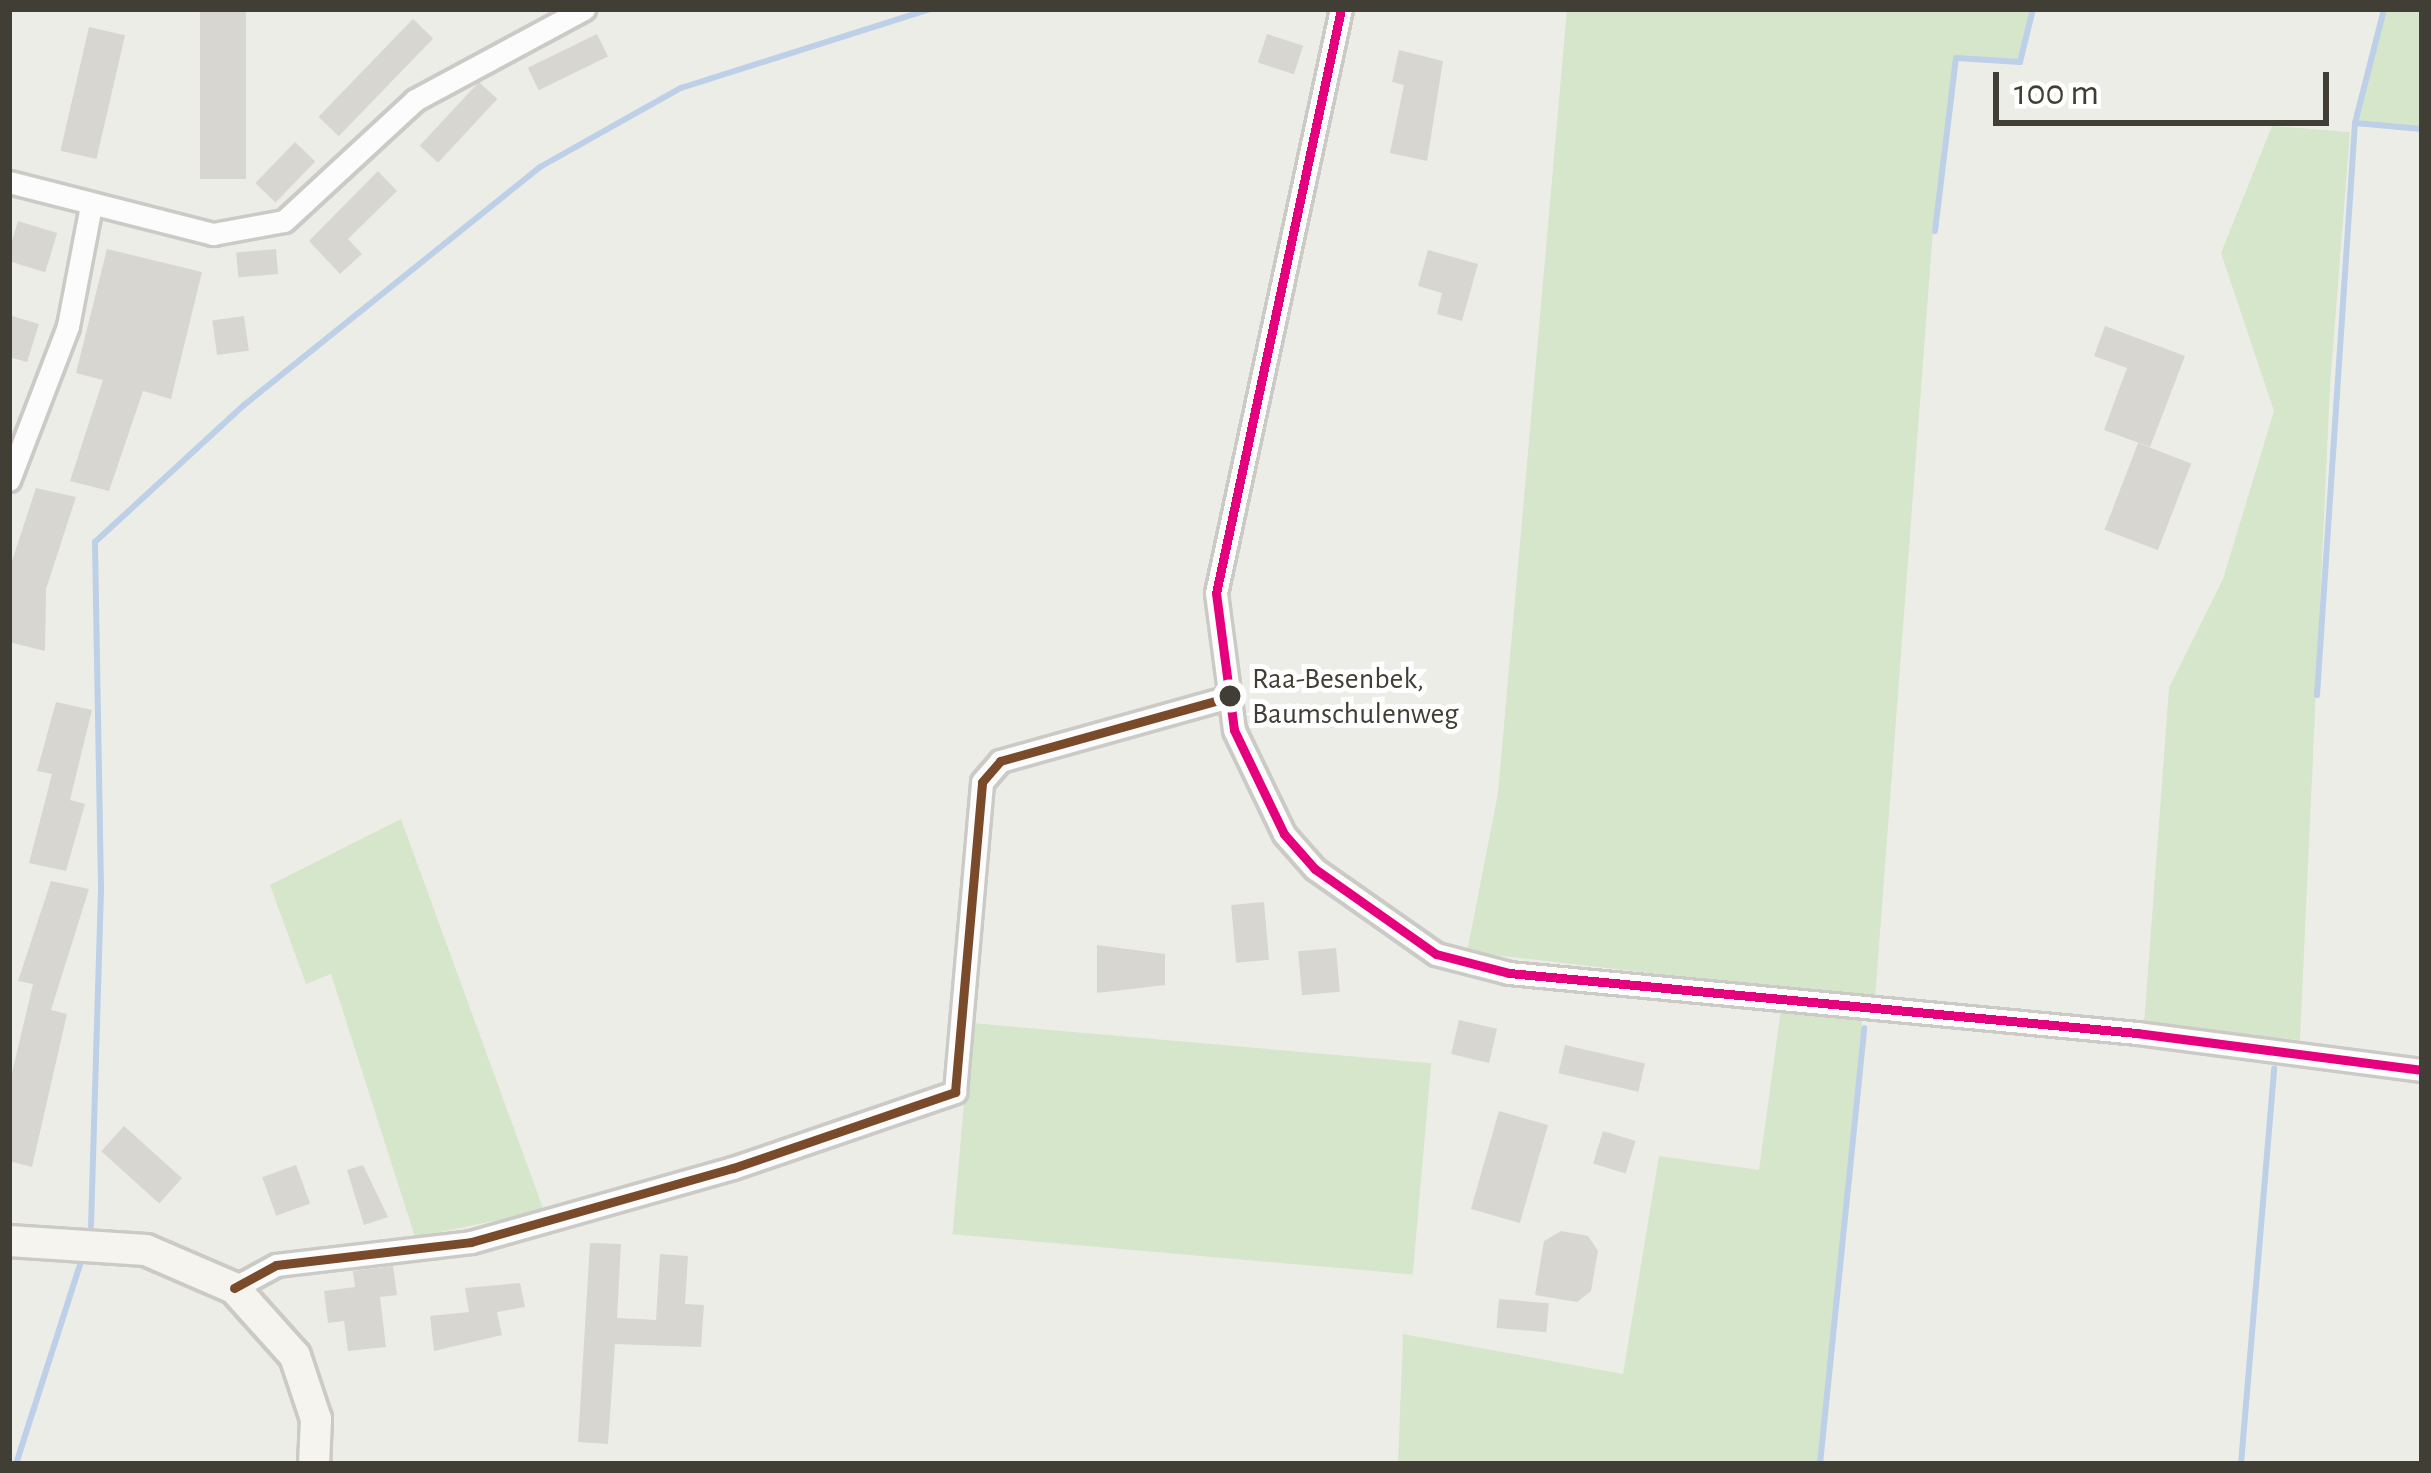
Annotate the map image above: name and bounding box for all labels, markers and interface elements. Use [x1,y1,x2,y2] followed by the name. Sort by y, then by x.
[1999,48,2335,122] scale bar
[2014,75,2099,111] text: 100 m
[1252,661,1459,732] place label: Raa-Besenbek, Baumschulenweg
[1219,685,1241,707] marker: Raa-Besenbek, Baumschulenweg

